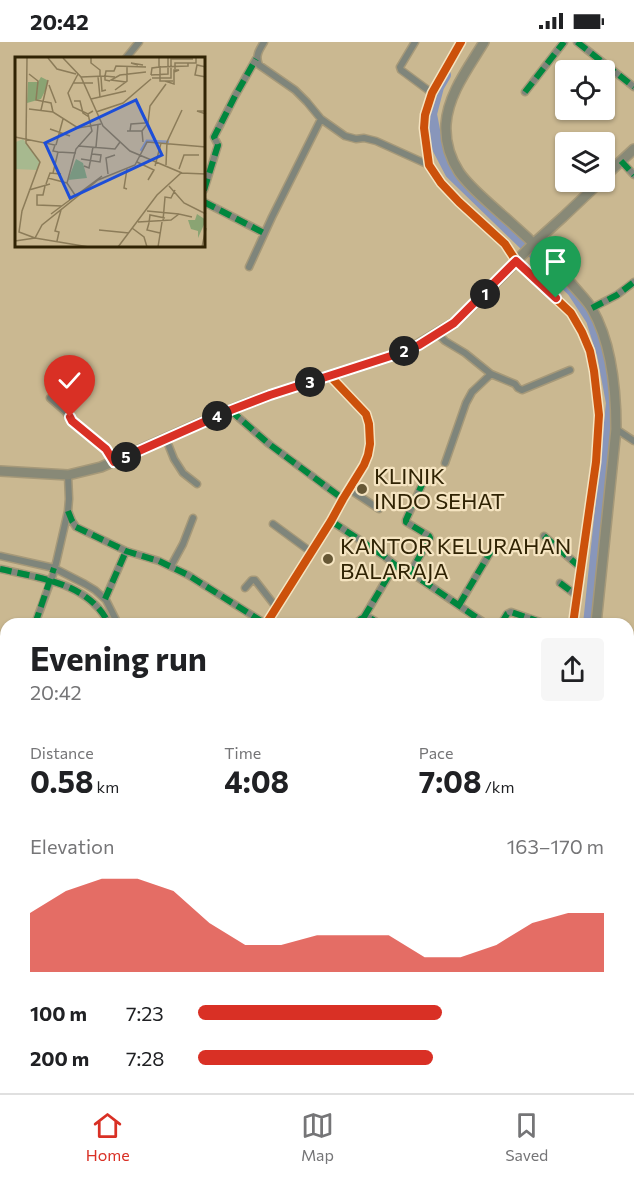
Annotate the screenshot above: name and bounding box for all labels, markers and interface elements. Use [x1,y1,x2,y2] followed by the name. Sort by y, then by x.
[30,8,89,35] text: 20:42
[15,57,206,248] inset map
[555,60,615,192] map controls
[555,60,615,120] button: locate
[555,132,615,192] button: layers
[530,236,581,298] pin
[539,245,572,278] icon: arrive
[470,279,500,309] pin: 1
[481,284,489,303] text: 1
[389,336,419,366] pin: 2
[399,341,409,360] text: 2
[44,355,95,417] pin
[53,364,86,397] icon: check
[295,367,325,397] pin: 3
[305,372,315,391] text: 3
[202,401,232,431] pin: 4
[212,406,222,425] text: 4
[111,442,141,472] pin: 5
[121,447,131,466] text: 5
[374,462,505,514] place label: KLINIK INDO SEHAT
[355,482,369,496] marker: KLINIK INDO SEHAT
[340,532,571,584] place label: KANTOR KELURAHAN BALARAJA
[321,552,335,566] marker: KANTOR KELURAHAN BALARAJA
[30,637,207,678] text: Evening run
[541,638,604,701] button: share
[30,680,82,704] text: 20:42
[30,743,94,762] text: Distance
[224,743,261,762] text: Time
[419,743,453,762] text: Pace
[30,762,94,799] text: 0.58
[224,762,289,799] text: 4:08
[419,762,482,799] text: 7:08
[94,777,119,796] text: km
[482,777,514,796] text: /km
[30,834,115,858] text: Elevation
[507,834,604,858] text: 163–170 m
[30,1001,87,1025] text: 100 m
[126,1001,164,1025] text: 7:23
[30,1046,89,1070] text: 200 m
[126,1046,164,1070] text: 7:28
[86,1109,130,1164] tab: Home
[301,1109,334,1164] tab: Map
[505,1109,548,1164] tab: Saved

